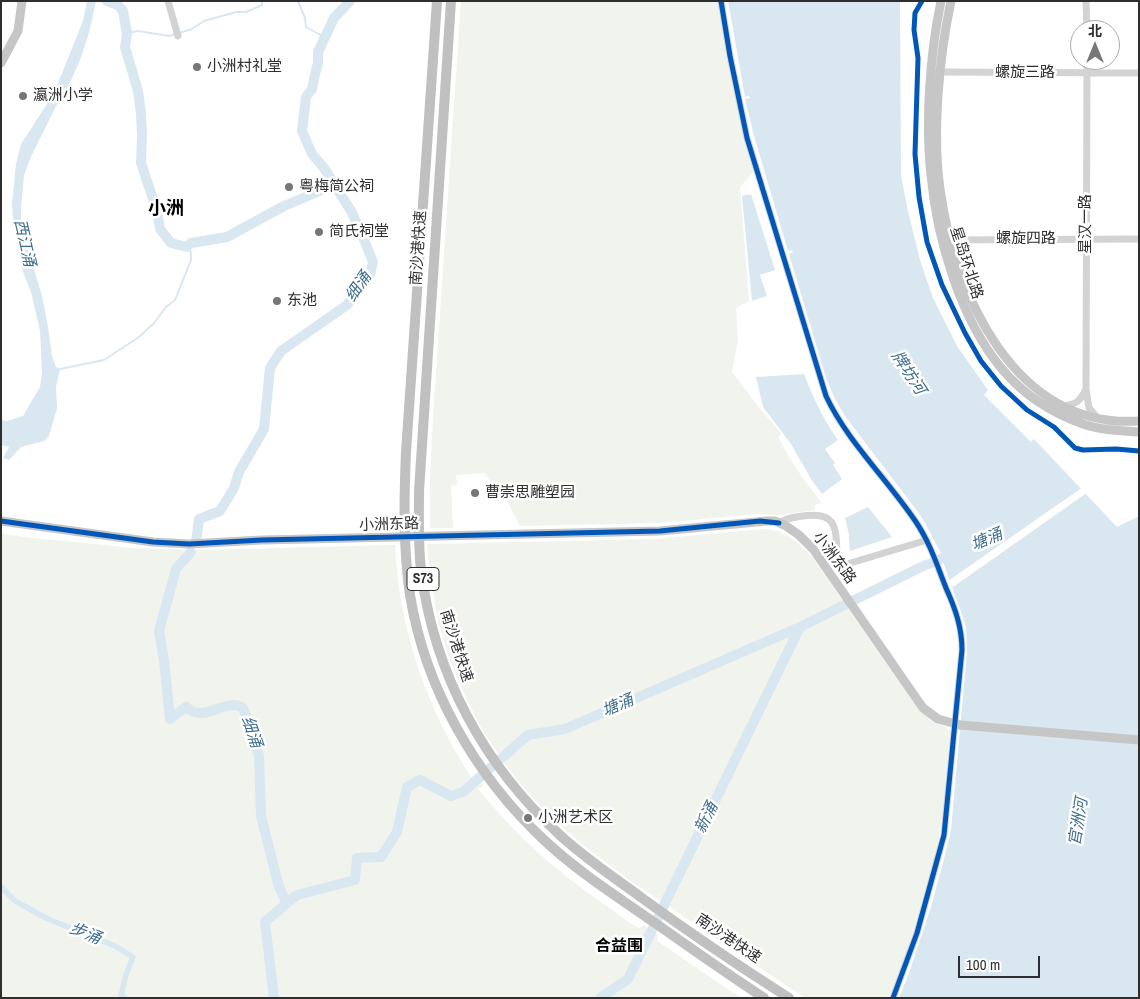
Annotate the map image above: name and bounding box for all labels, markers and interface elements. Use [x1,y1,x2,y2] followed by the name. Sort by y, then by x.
[1070,20,1120,70] north arrow
[1088,22,1102,40] text: 北
[207,58,282,76] place label: 小洲村礼堂
[191,61,203,73] marker: 小洲村礼堂
[995,64,1055,82] street label: 螺旋三路
[33,87,93,105] place label: 瀛洲小学
[17,90,29,102] marker: 瀛洲小学
[299,178,374,196] place label: 粤梅简公祠
[283,181,295,193] marker: 粤梅简公祠
[1077,194,1095,254] street label: 星汉一路
[148,198,184,220] district label: 小洲
[407,210,431,286] street label: 南沙港快速
[9,217,39,269] water label: 西江涌
[329,223,389,241] place label: 简氏祠堂
[946,225,986,301] street label: 星岛环北路
[313,226,325,238] marker: 简氏祠堂
[996,230,1056,248] street label: 螺旋四路
[342,268,376,306] water label: 细涌
[287,292,317,310] place label: 东池
[271,295,283,307] marker: 东池
[887,348,929,398] water label: 牌坊河
[485,484,575,502] place label: 曹崇思雕塑园
[469,487,481,499] marker: 曹崇思雕塑园
[359,515,419,535] street label: 小洲东路
[969,525,1005,555] water label: 塘涌
[809,529,859,587] street label: 小洲东路
[407,568,439,590] road number: S73
[436,608,476,684] street label: 南沙港快速
[600,691,636,721] water label: 塘涌
[237,714,265,750] water label: 细涌
[1066,797,1092,847] water label: 官洲河
[691,799,723,837] water label: 新涌
[538,809,613,827] place label: 小洲艺术区
[522,812,534,824] marker: 小洲艺术区
[692,911,764,967] street label: 南沙港快速
[67,919,103,949] water label: 步涌
[595,937,643,957] district label: 合益围
[960,946,1042,978] scale bar
[966,954,1000,975] text: 100 m

